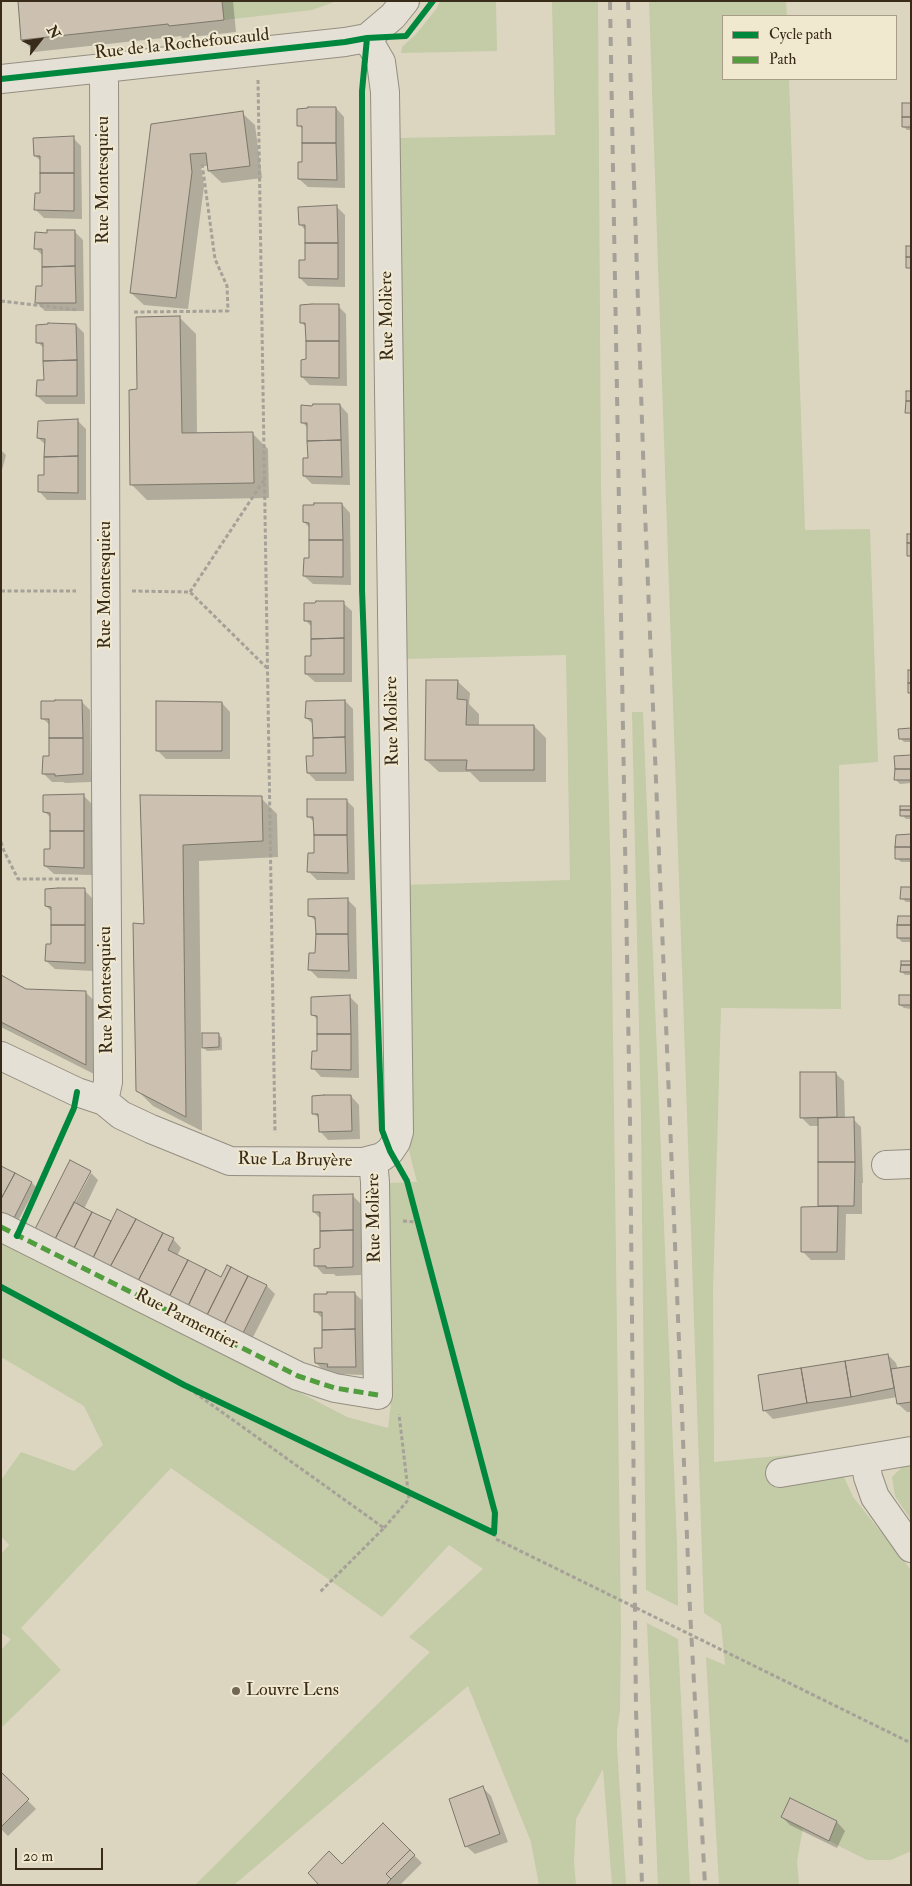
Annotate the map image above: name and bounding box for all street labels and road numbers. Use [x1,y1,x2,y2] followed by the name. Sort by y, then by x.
[93,25,271,65] street label: Rue de la Rochefoucauld
[93,116,115,244] street label: Rue Montesquieu
[376,271,400,361] street label: Rue Molière
[95,521,117,649] street label: Rue Montesquieu
[381,676,405,766] street label: Rue Molière
[95,926,119,1054] street label: Rue Montesquieu
[237,1149,353,1173] street label: Rue La Bruyère
[363,1173,387,1263] street label: Rue Molière
[131,1285,241,1355] street label: Rue Parmentier

